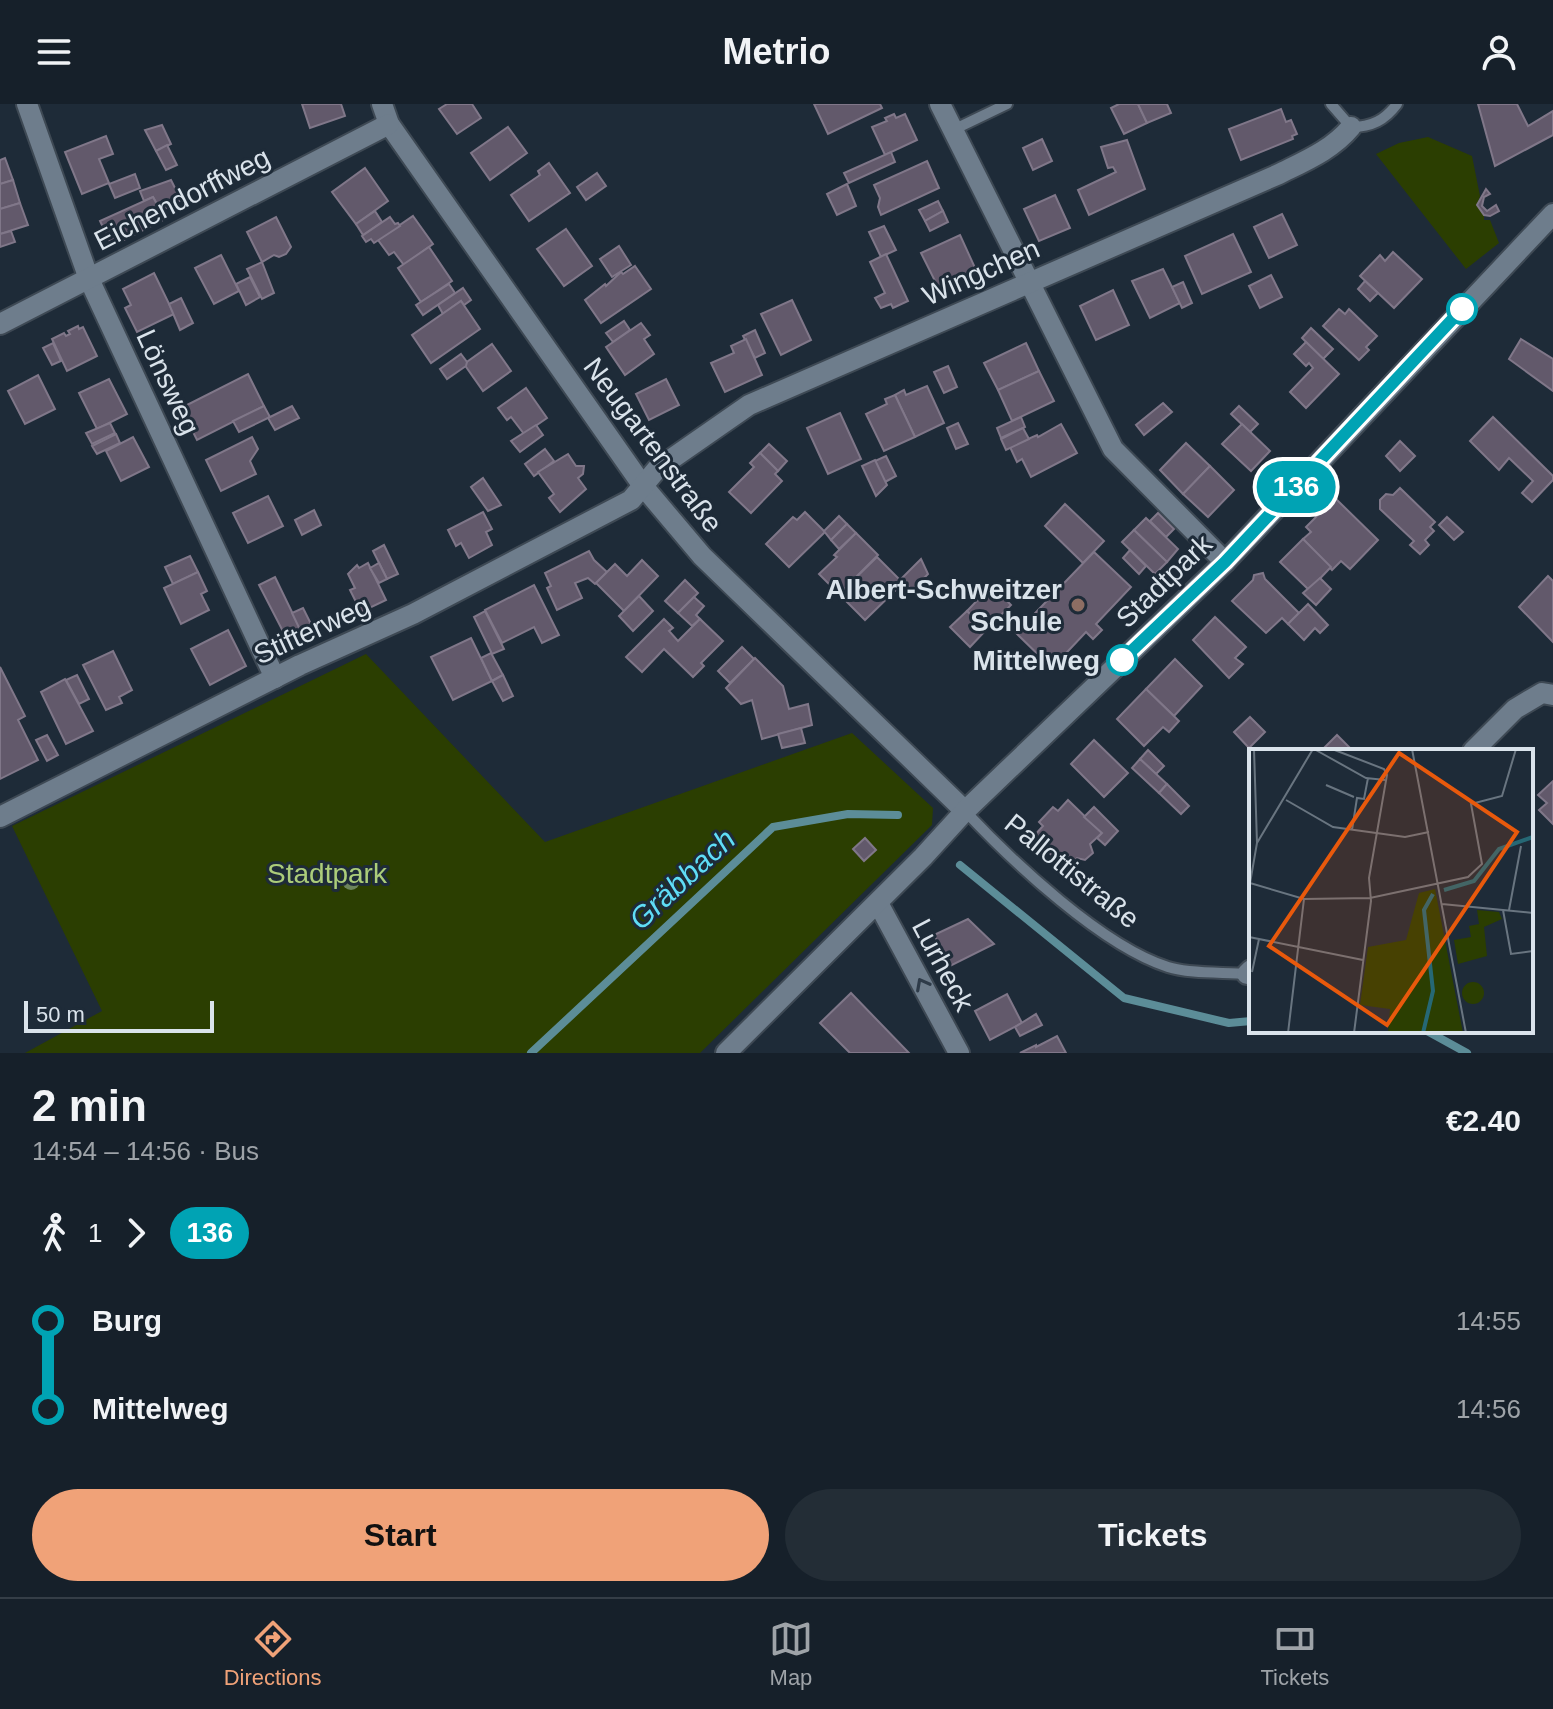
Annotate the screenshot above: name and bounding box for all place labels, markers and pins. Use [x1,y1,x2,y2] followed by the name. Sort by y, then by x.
[1447,294,1477,324] unlabelled marker
[826,574,1062,637] place label: Albert-Schweitzer Schule
[1069,596,1087,614] marker: Albert-Schweitzer Schule
[972,645,1100,676] place label: Mittelweg
[1107,645,1137,675] marker: Mittelweg

